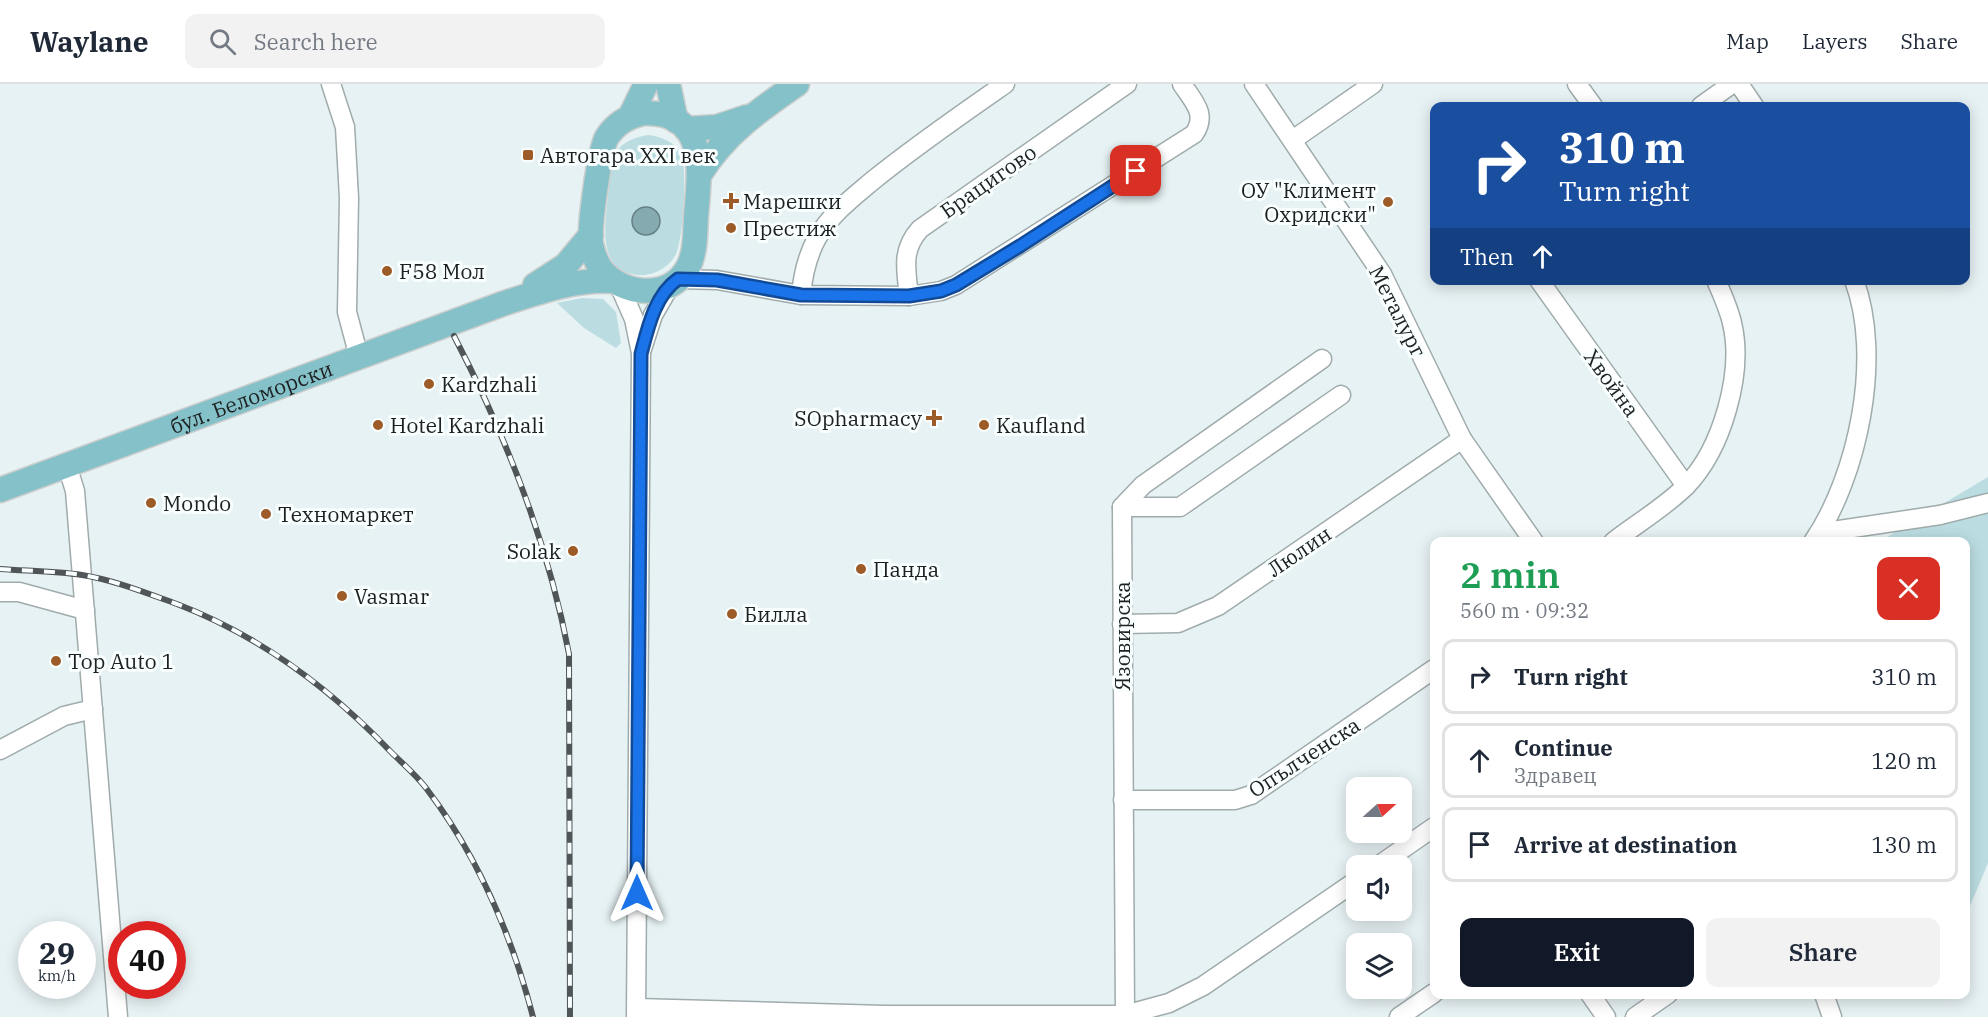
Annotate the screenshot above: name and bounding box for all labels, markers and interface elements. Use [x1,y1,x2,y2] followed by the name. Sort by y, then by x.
[185,14,605,68] search box
[30,23,149,60] text: Waylane
[206,25,239,58] icon: search
[254,27,378,56] text: Search here
[1726,27,1769,55] text: Map
[1802,27,1868,55] text: Layers
[1901,27,1958,55] text: Share
[1559,120,1685,175] text: 310 m
[1460,126,1538,204] icon: right
[934,138,1042,224] street label: Брацигово
[540,141,716,169] place label: Автогара XXI век
[1110,145,1161,196] pin
[521,148,535,162] marker: Автогара XXI век
[1119,154,1152,187] icon: arrive
[1559,173,1690,208] text: Turn right
[1241,176,1376,228] place label: ОУ "Климент Охридски"
[743,187,842,215] place label: Марешки
[724,194,738,208] marker: Марешки
[1381,195,1395,209] marker: ОУ "Климент Охридски"
[743,214,837,242] place label: Престиж
[724,221,738,235] marker: Престиж
[1526,240,1559,273] icon: ahead
[1460,242,1514,271] text: Then
[399,257,485,285] place label: F58 Mол
[1363,260,1433,362] street label: Металург
[380,264,394,278] marker: F58 Mол
[1578,344,1646,422] street label: Хвойна
[166,354,337,440] street label: бул. Беломорски
[441,370,537,398] place label: Kardzhali
[422,377,436,391] marker: Kardzhali
[794,404,923,432] place label: SOpharmacy
[390,411,544,439] place label: Hotel Kardzhali
[927,411,941,425] marker: SOpharmacy
[996,411,1086,439] place label: Kaufland
[371,418,385,432] marker: Hotel Kardzhali
[977,418,991,432] marker: Kaufland
[163,489,231,517] place label: Mondo
[144,496,158,510] marker: Mondo
[278,500,414,528] place label: Техномаркет
[259,507,273,521] marker: Техномаркет
[1261,519,1337,583] street label: Люлин
[507,537,562,565] place label: Solak
[566,544,580,558] marker: Solak
[1460,551,1560,598] text: 2 min
[873,555,939,583] place label: Панда
[1877,557,1940,620] button: close
[854,562,868,576] marker: Панда
[1108,581,1136,691] street label: Язовирска
[354,582,430,610] place label: Vasmar
[335,589,349,603] marker: Vasmar
[1460,597,1589,624] text: 560 m · 09:32
[744,600,808,628] place label: Билла
[725,607,739,621] marker: Билла
[68,647,174,675] place label: Top Auto 1
[49,654,63,668] marker: Top Auto 1
[1463,660,1496,693] icon: right
[1514,662,1628,691] text: Turn right
[1871,662,1937,691] text: 310 m
[1243,710,1365,804] street label: Опълченска
[1514,733,1613,762] text: Continue
[1463,744,1496,777] icon: ahead
[1871,746,1937,775] text: 120 m
[1514,762,1597,789] text: Здравец
[1346,777,1412,843] north arrow
[1346,777,1412,999] map controls
[1463,828,1496,861] icon: arrive
[1514,830,1737,859] text: Arrive at destination
[1871,830,1937,859] text: 130 m
[1346,855,1412,921] button: sound
[605,861,669,925] position arrow
[1460,918,1694,987] button: Exit
[1706,918,1940,987] button: Share
[108,921,186,999] speed limit sign: 40
[39,933,75,972] text: 29
[1346,933,1412,999] button: layers
[38,966,76,985] text: km/h

